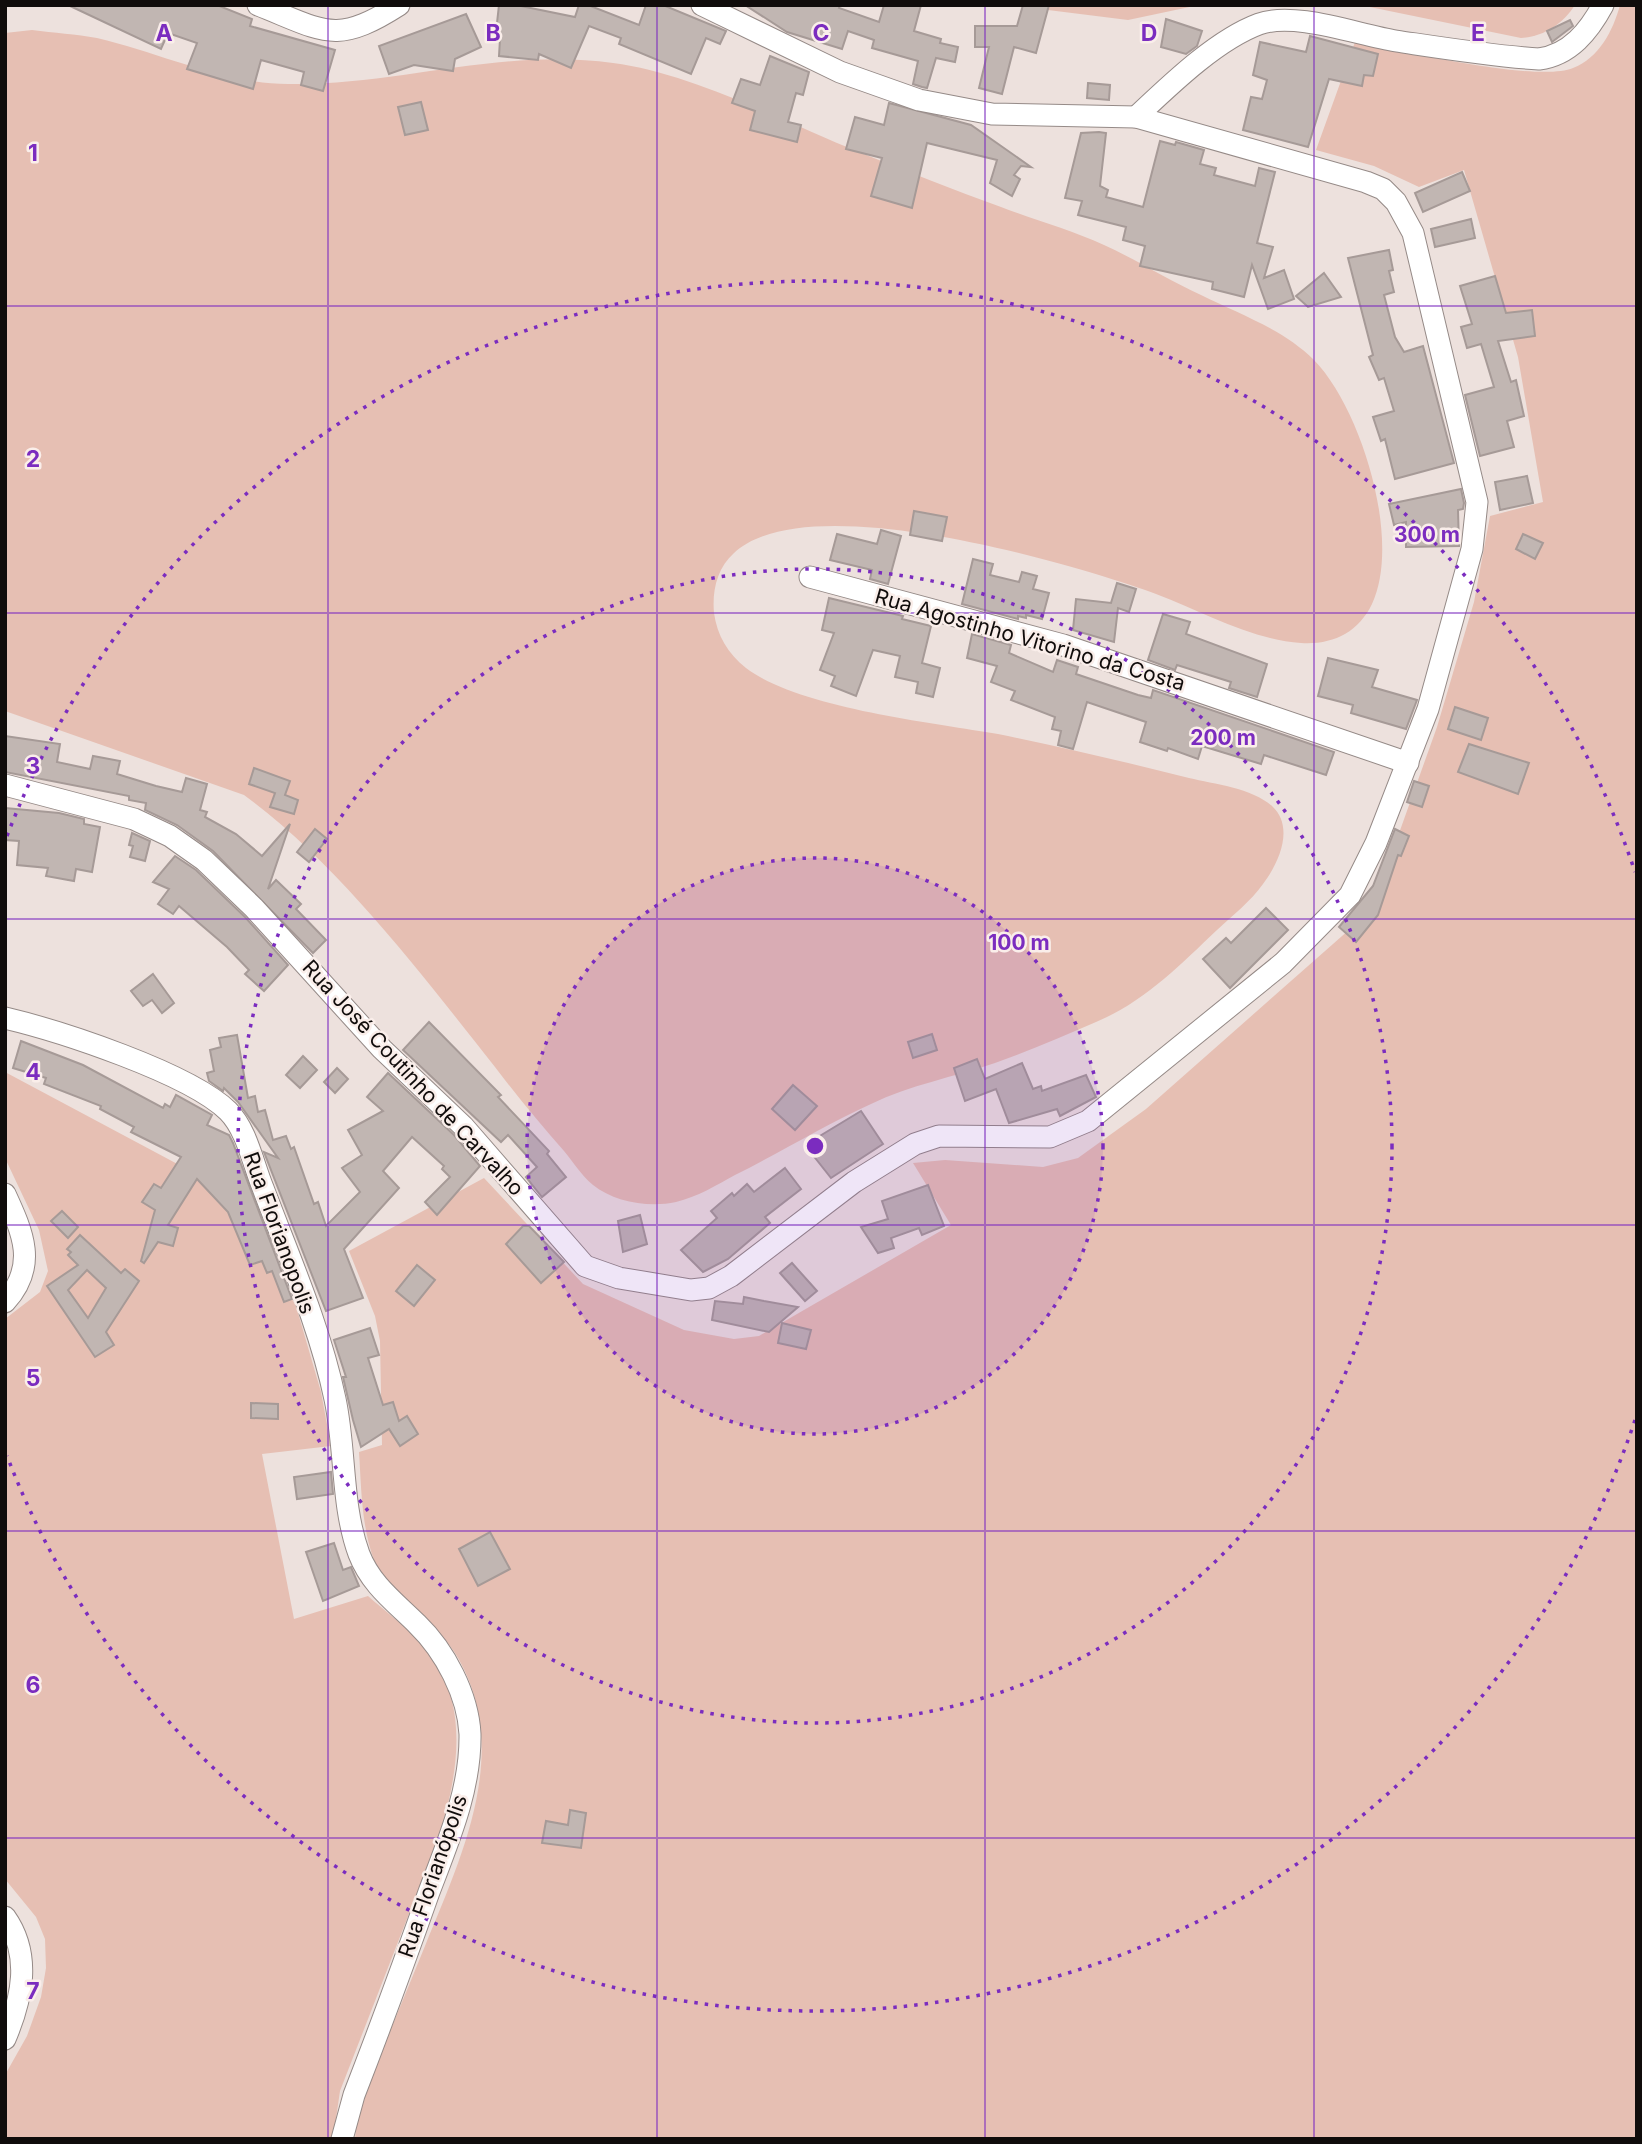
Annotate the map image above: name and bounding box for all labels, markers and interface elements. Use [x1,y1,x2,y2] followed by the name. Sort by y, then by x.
[155,19,173,47] text: A
[485,19,501,47] text: B
[812,19,830,47] text: C
[1141,19,1157,47] text: D
[1471,19,1485,47] text: E
[28,139,38,167] text: 1
[26,445,40,473] text: 2
[1394,522,1460,547] text: 300 m
[872,583,1188,696] street label: Rua Agostinho Vitorino da Costa
[1190,725,1256,750] text: 200 m
[26,752,40,780] text: 3
[988,930,1050,955] text: 100 m
[297,955,529,1201] street label: Rua José Coutinho de Carvalho
[25,1058,41,1086] text: 4
[803,1134,827,1158] centre of rings
[239,1148,320,1317] street label: Rua Florianopolis
[26,1364,40,1392] text: 5
[26,1671,40,1699] text: 6
[393,1791,472,1961] street label: Rua Florianópolis
[26,1977,40,2005] text: 7

